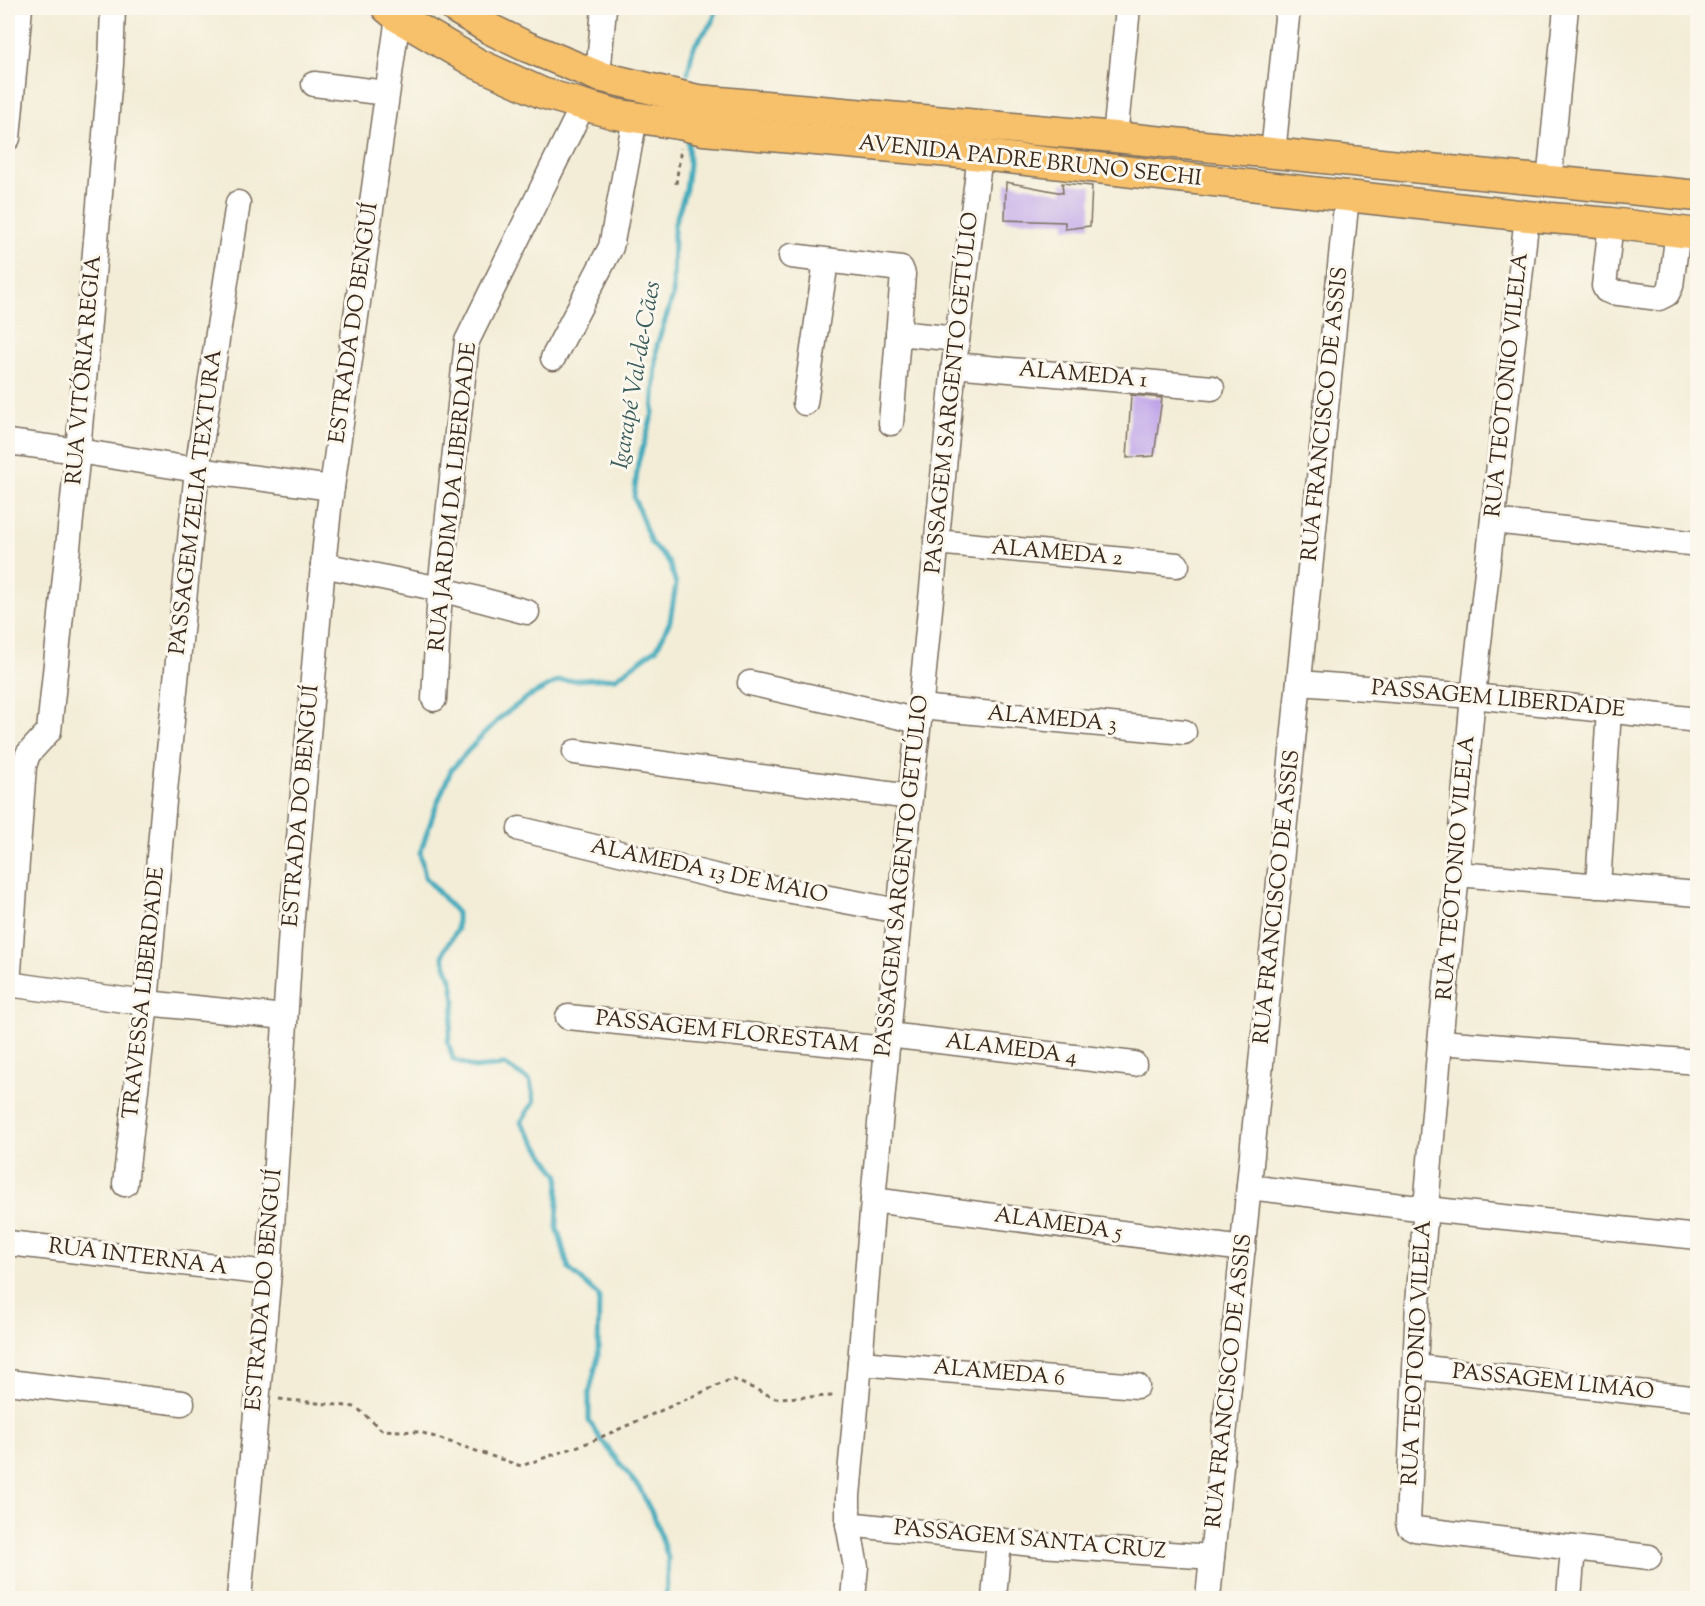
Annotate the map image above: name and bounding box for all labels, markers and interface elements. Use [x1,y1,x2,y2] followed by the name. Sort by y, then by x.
[857,128,1203,196] street label: AVENIDA PADRE BRUNO SECHI
[321,200,388,446] street label: ESTRADA DO BENGUÍ
[917,210,988,576] street label: PASSAGEM SARGENTO GETÚLIO
[1478,251,1538,519] street label: RUA TEOTONIO VILELA
[58,254,111,486] street label: RUA VITÓRIA REGIA
[1295,265,1357,563] street label: RUA FRANCISCO DE ASSIS
[604,278,670,472] water label: Igarapé Val-de-Cães
[422,341,486,653] street label: RUA JARDIM DA LIBERDADE
[162,347,232,657] street label: PASSAGEM ZELIA TEXTURA
[1017,354,1149,398] street label: ALAMEDA 1
[990,532,1124,576] street label: ALAMEDA 2
[1370,673,1626,727] street label: PASSAGEM LIBERDADE
[274,683,329,929] street label: ESTRADA DO BENGUÍ
[867,693,938,1059] street label: PASSAGEM SARGENTO GETÚLIO
[986,698,1118,742] street label: ALAMEDA 3
[1429,734,1485,1002] street label: RUA TEOTONIO VILELA
[1247,748,1309,1046] street label: RUA FRANCISCO DE ASSIS
[587,831,831,913] street label: ALAMEDA 13 DE MAIO
[116,865,174,1121] street label: TRAVESSA LIBERDADE
[594,1003,860,1063] street label: PASSAGEM FLORESTAM
[943,1026,1079,1074] street label: ALAMEDA 4
[237,1167,292,1413] street label: ESTRADA DO BENGUÍ
[992,1200,1125,1250] street label: ALAMEDA 5
[1395,1219,1441,1487] street label: RUA TEOTONIO VILELA
[46,1231,230,1285] street label: RUA INTERNA A
[1199,1232,1261,1530] street label: RUA FRANCISCO DE ASSIS
[932,1352,1066,1396] street label: ALAMEDA 6
[1451,1355,1656,1410] street label: PASSAGEM LIMÃO
[893,1513,1167,1569] street label: PASSAGEM SANTA CRUZ

